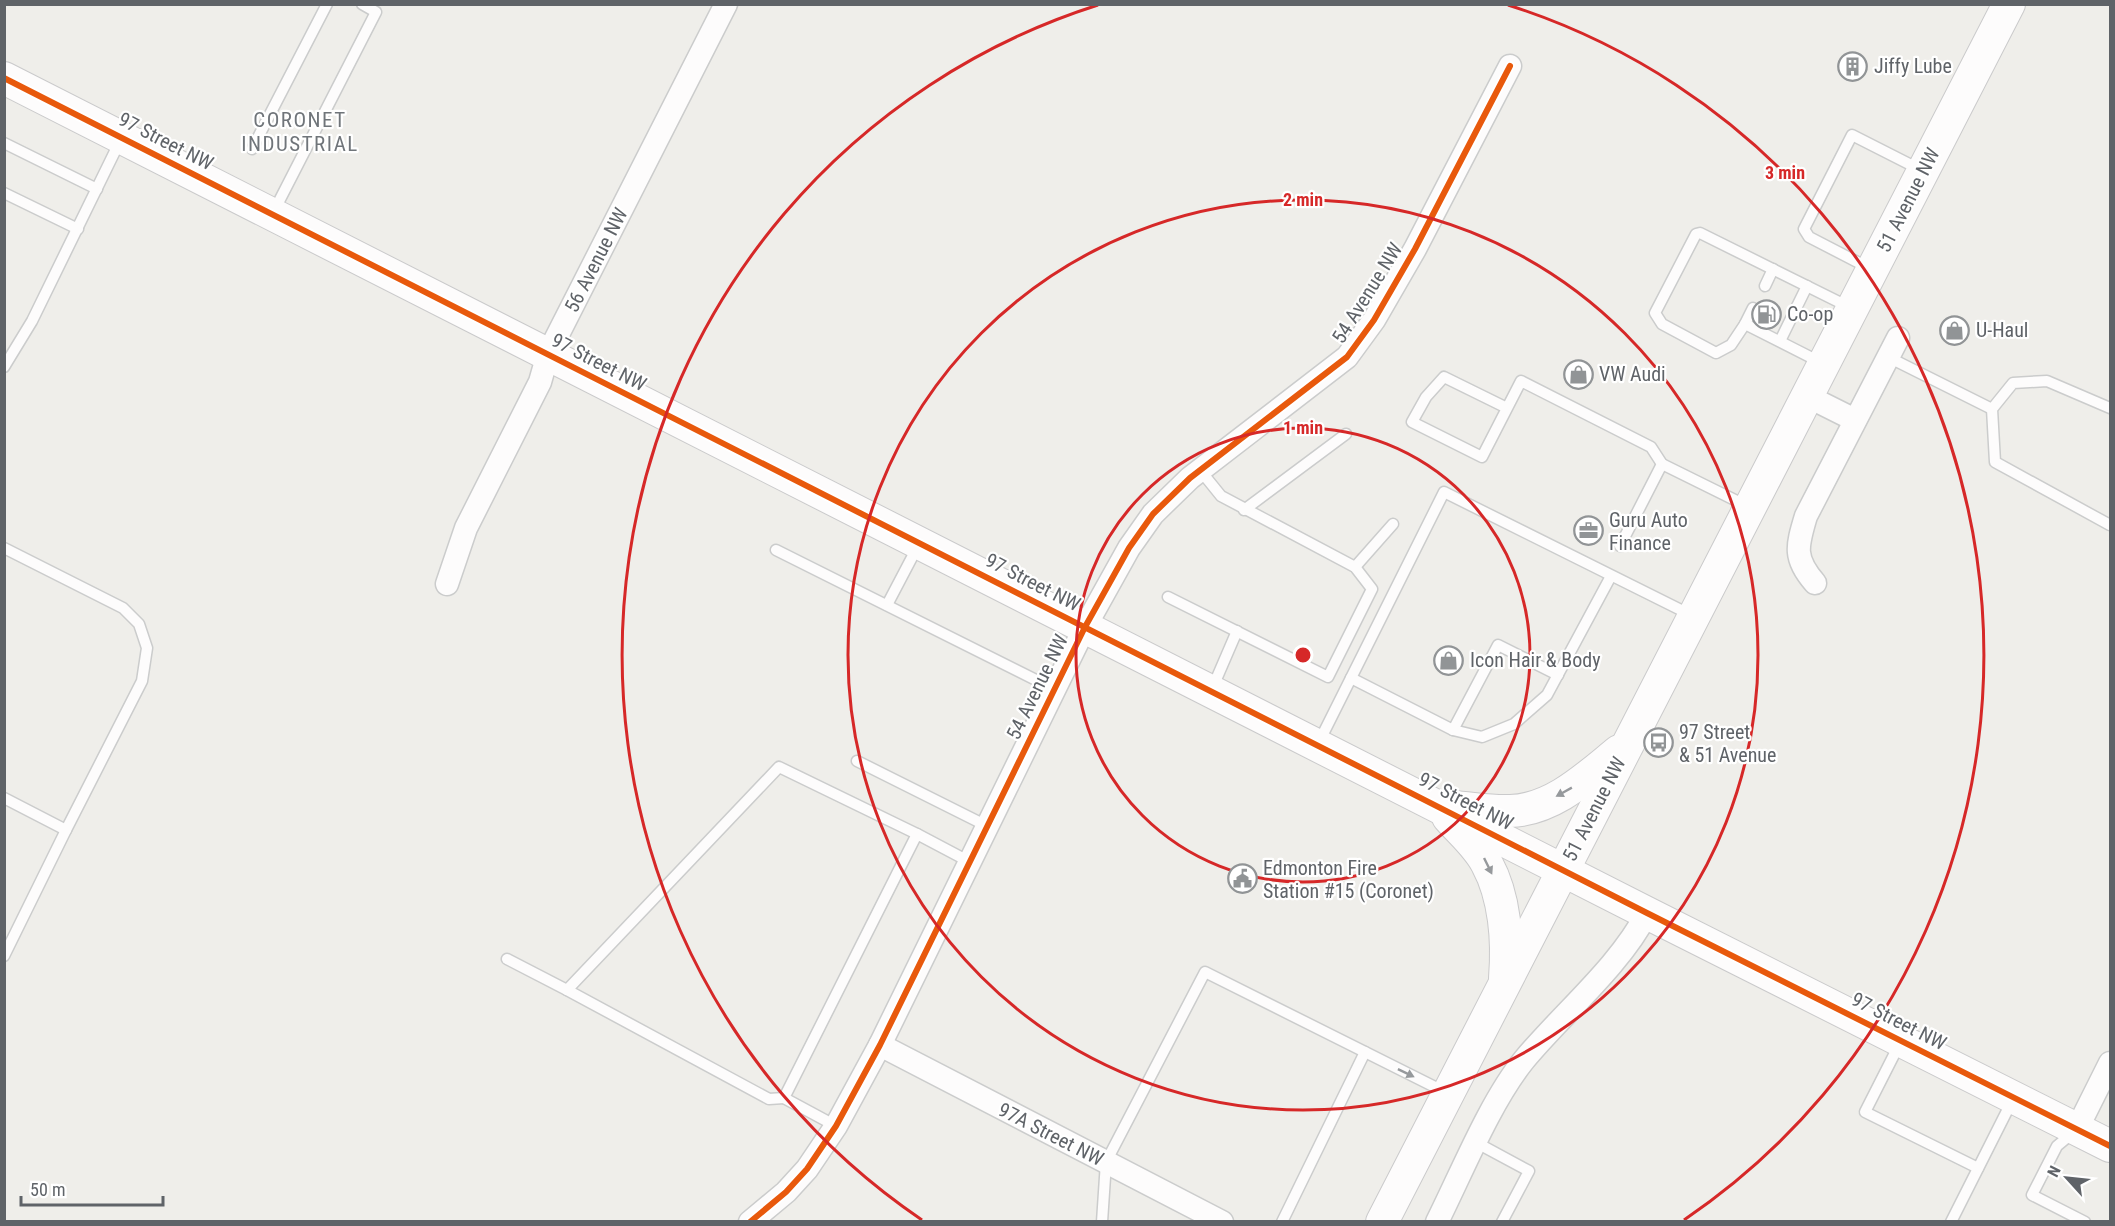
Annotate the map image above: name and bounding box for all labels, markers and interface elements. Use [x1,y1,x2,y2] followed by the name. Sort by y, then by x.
[1837,50,1869,82] building icon: Jiffy Lube
[1874,54,1952,78] place label: Jiffy Lube
[114,107,218,175] street label: 97 Street NW
[241,108,359,156] district label: CORONET INDUSTRIAL
[1871,144,1945,256] street label: 51 Avenue NW
[1765,162,1805,183] text: 3 min
[1283,189,1323,210] text: 2 min
[559,204,633,316] street label: 56 Avenue NW
[1327,238,1407,348] street label: 54 Avenue NW
[1750,298,1782,330] fuel station icon: Co-op
[1787,302,1833,326] place label: Co-op
[1939,314,1971,346] shop icon: U-Haul
[1976,318,2028,342] place label: U-Haul
[547,328,651,396] street label: 97 Street NW
[1562,358,1594,390] shop icon: VW Audi
[1599,362,1666,386] place label: VW Audi
[1283,417,1323,438] text: 1 min
[1609,508,1688,555] place label: Guru Auto Finance
[1572,515,1604,547] office icon: Guru Auto Finance
[981,548,1085,616] street label: 97 Street NW
[1001,630,1073,744] street label: 54 Avenue NW
[1433,644,1465,676] shop icon: Icon Hair & Body
[1293,645,1313,665] centre of rings
[1470,648,1601,672] place label: Icon Hair & Body
[1679,720,1776,767] place label: 97 Street & 51 Avenue
[1642,727,1674,759] bus stop icon: 97 Street & 51 Avenue
[1557,753,1631,865] street label: 51 Avenue NW
[1414,767,1518,835] street label: 97 Street NW
[1555,787,1572,797] one-way arrow
[1263,856,1434,903] place label: Edmonton Fire Station #15 (Coronet)
[1483,858,1492,875] one-way arrow
[1226,863,1258,895] public building icon: Edmonton Fire Station #15 (Coronet)
[1847,987,1951,1055] street label: 97 Street NW
[1398,1068,1415,1078] one-way arrow
[994,1097,1108,1171] street label: 97A Street NW
[2037,1148,2097,1208] north arrow
[2043,1163,2065,1180] text: N
[21,1169,164,1207] scale bar
[30,1179,65,1200] text: 50 m

